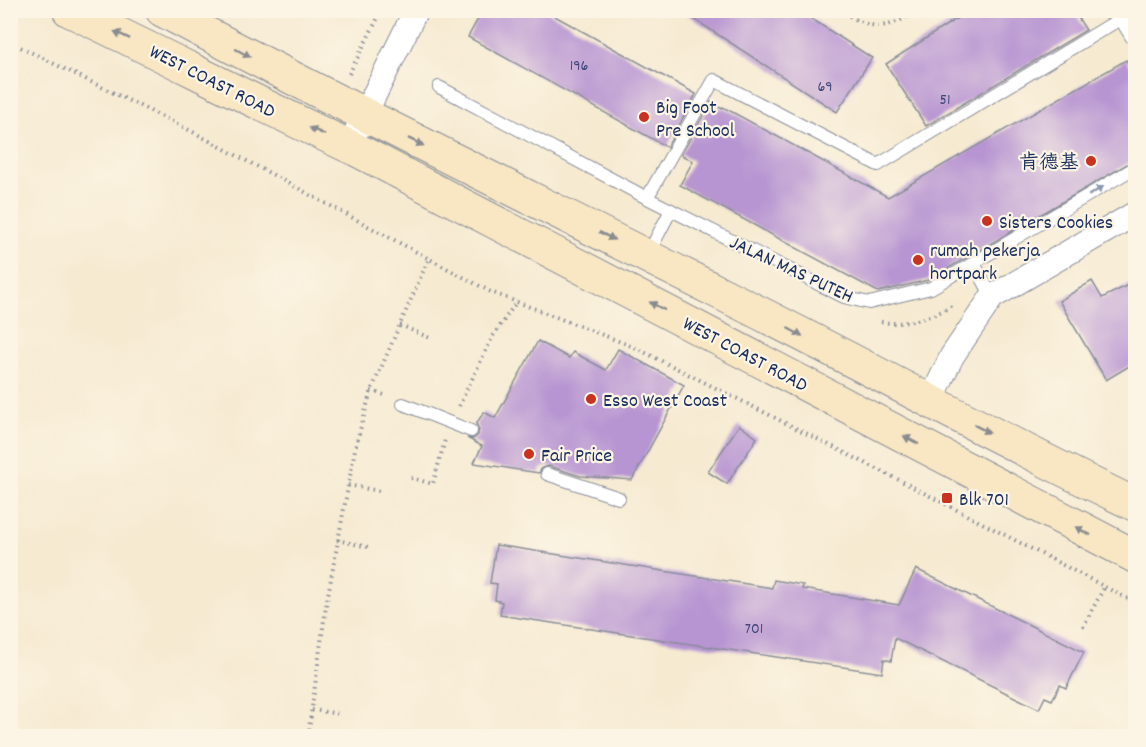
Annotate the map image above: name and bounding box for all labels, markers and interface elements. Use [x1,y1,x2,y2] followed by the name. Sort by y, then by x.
[112,30,130,40] one-way arrow
[144,39,280,126] street label: WEST COAST ROAD
[235,48,252,58] one-way arrow
[570,55,588,78] house number: 196
[817,76,833,99] house number: 69
[940,89,950,112] house number: 51
[656,95,735,146] place label: Big Foot Pre School
[637,110,651,124] marker: Big Foot Pre School
[307,126,325,136] one-way arrow
[407,136,425,146] one-way arrow
[1019,150,1079,178] place label: 肯德基
[1084,154,1098,168] marker: 肯德基
[1087,187,1104,197] one-way arrow
[999,210,1113,238] place label: Sisters Cookies
[980,214,994,228] marker: Sisters Cookies
[724,230,857,312] street label: JALAN MAS PUTEH
[598,231,615,241] one-way arrow
[930,238,1041,289] place label: rumah pekerja hortpark
[911,253,925,267] marker: rumah pekerja hortpark
[648,301,665,311] one-way arrow
[677,311,812,400] street label: WEST COAST ROAD
[787,327,804,337] one-way arrow
[603,388,727,416] place label: Esso West Coast
[584,392,598,406] marker: Esso West Coast
[974,424,991,433] one-way arrow
[902,435,919,445] one-way arrow
[541,443,612,471] place label: Fair Price
[522,447,536,461] marker: Fair Price
[959,487,1009,515] place label: Blk 701
[940,491,954,505] marker: Blk 701
[1075,526,1092,536] one-way arrow
[745,618,763,641] house number: 701

